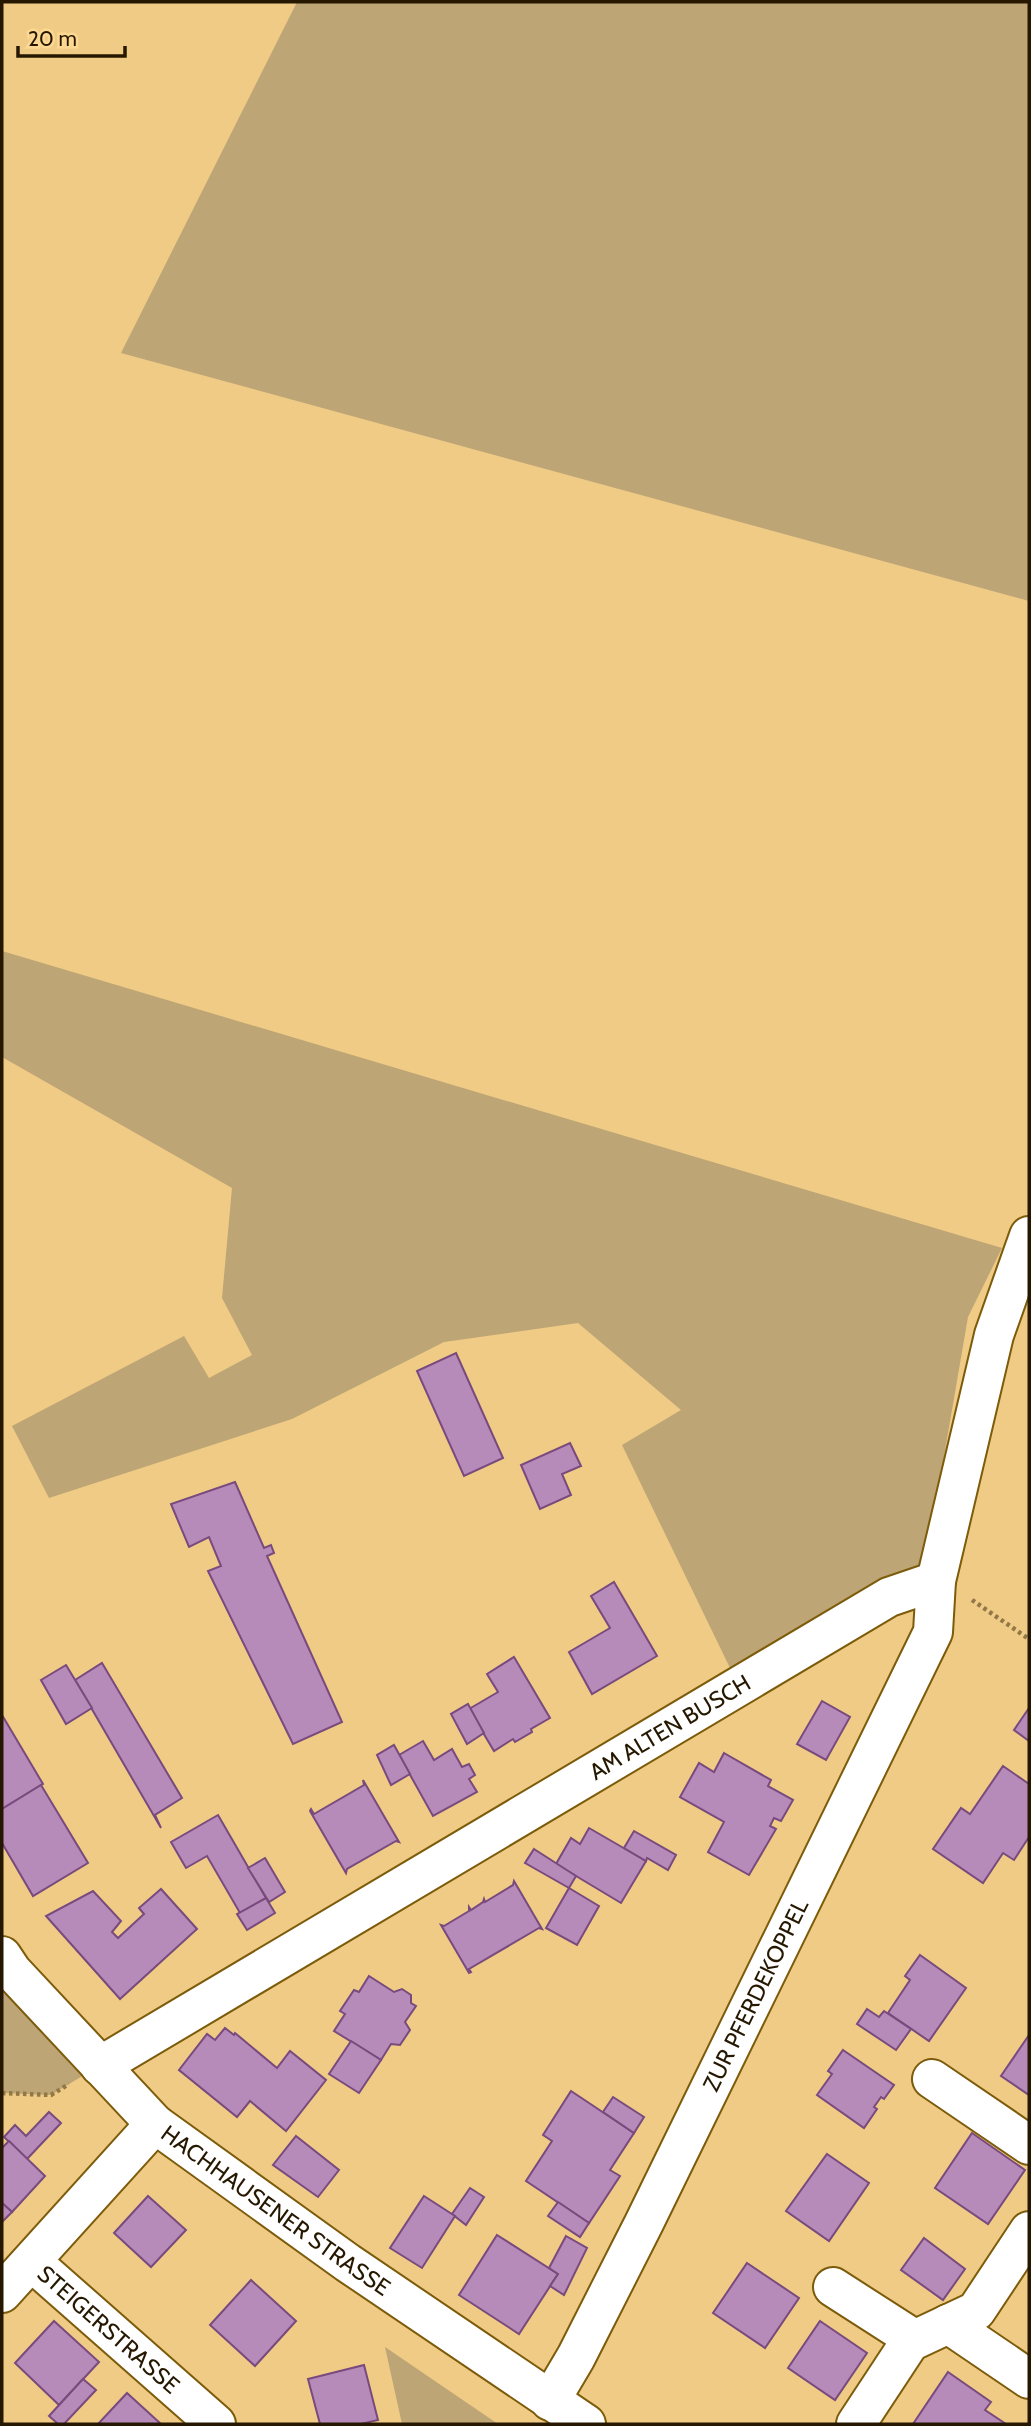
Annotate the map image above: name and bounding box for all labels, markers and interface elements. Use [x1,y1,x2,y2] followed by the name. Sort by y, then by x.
[18,14,124,58] scale bar
[28,26,77,51] text: 20 m
[584,1668,756,1786] street label: AM ALTEN BUSCH
[697,1894,814,2096] street label: ZUR PFERDEKOPPEL
[156,2119,396,2302] street label: HACHHAUSENER STRASSE
[32,2259,185,2399] street label: STEIGERSTRASSE

